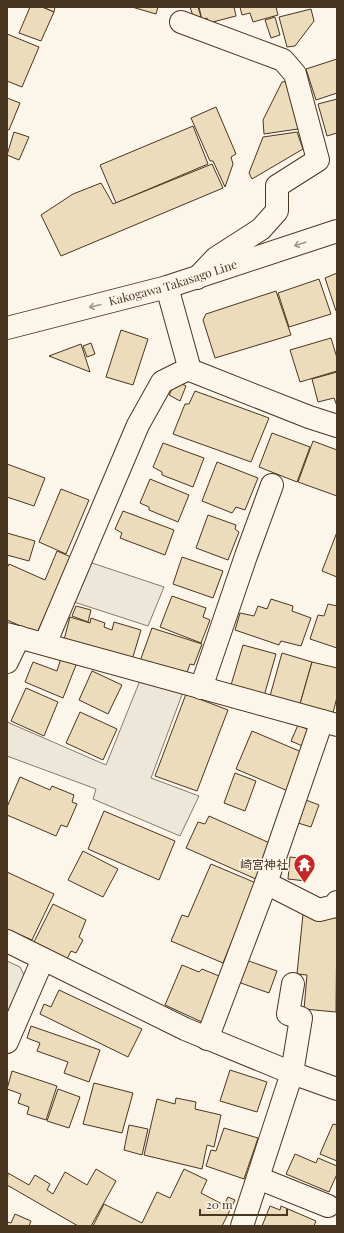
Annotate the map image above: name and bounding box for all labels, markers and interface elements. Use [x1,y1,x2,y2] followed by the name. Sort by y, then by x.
[294,240,306,248] one-way arrow
[107,255,239,309] street label: Kakogawa Takasago Line
[89,302,102,310] one-way arrow
[291,852,317,885] temple icon: 崎宮神社
[240,856,288,872] place label: 崎宮神社
[200,1191,287,1217] scale bar
[206,1196,233,1212] text: 20 m

